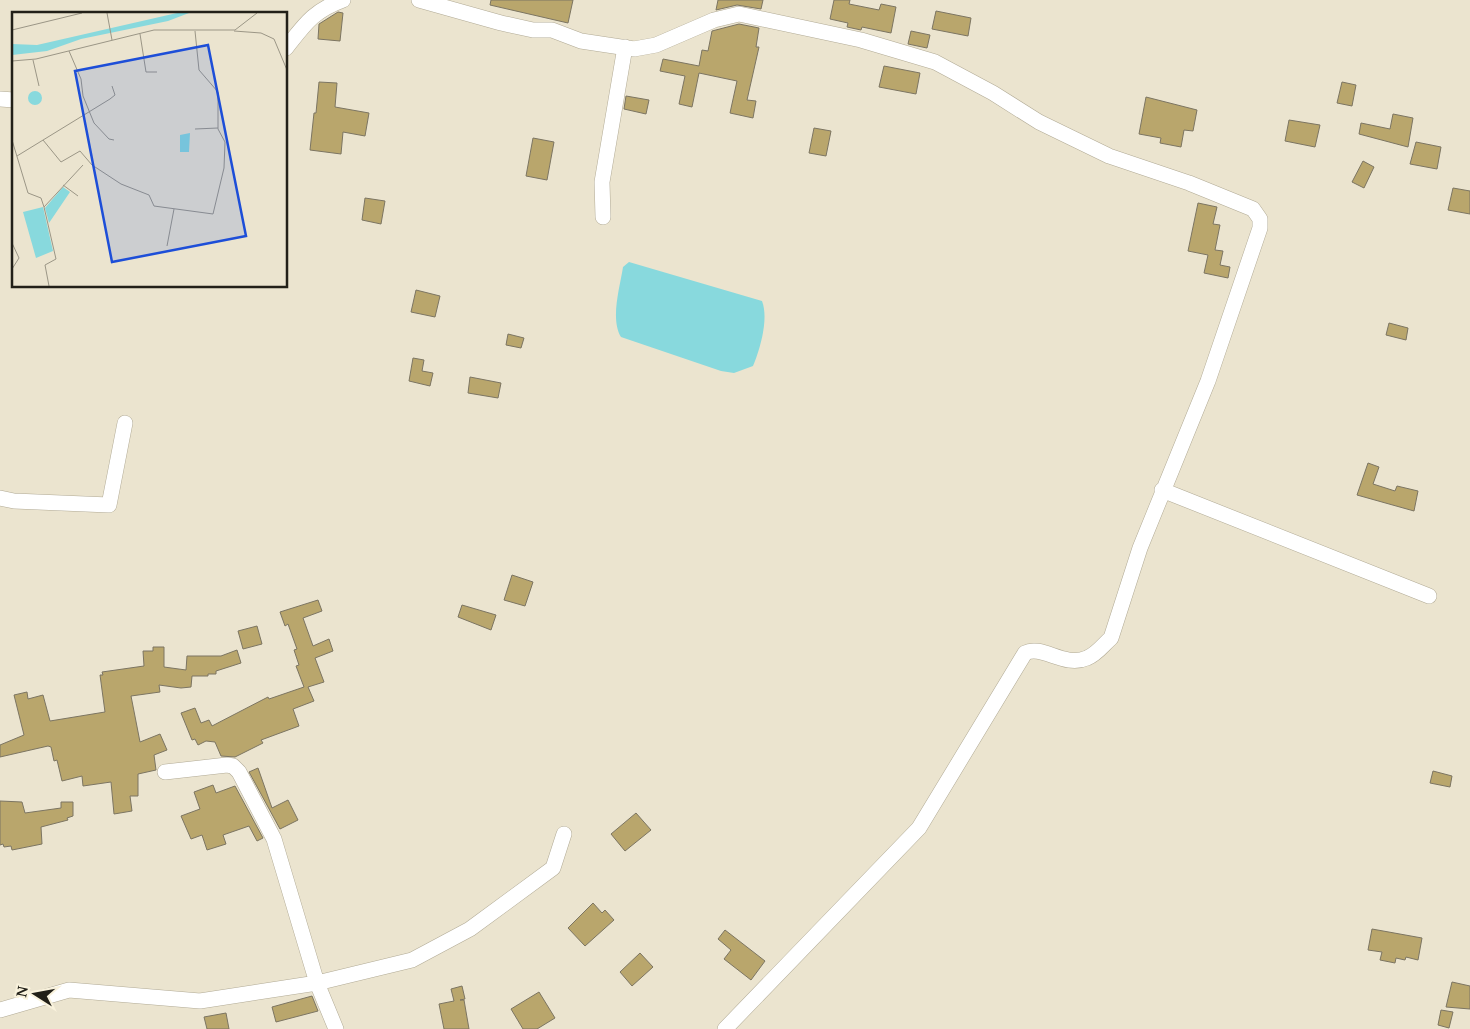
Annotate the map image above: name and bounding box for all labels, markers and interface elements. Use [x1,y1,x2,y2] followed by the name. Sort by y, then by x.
[12,12,288,288] inset map
[10,969,60,1019] north arrow
[11,984,32,999] text: N

